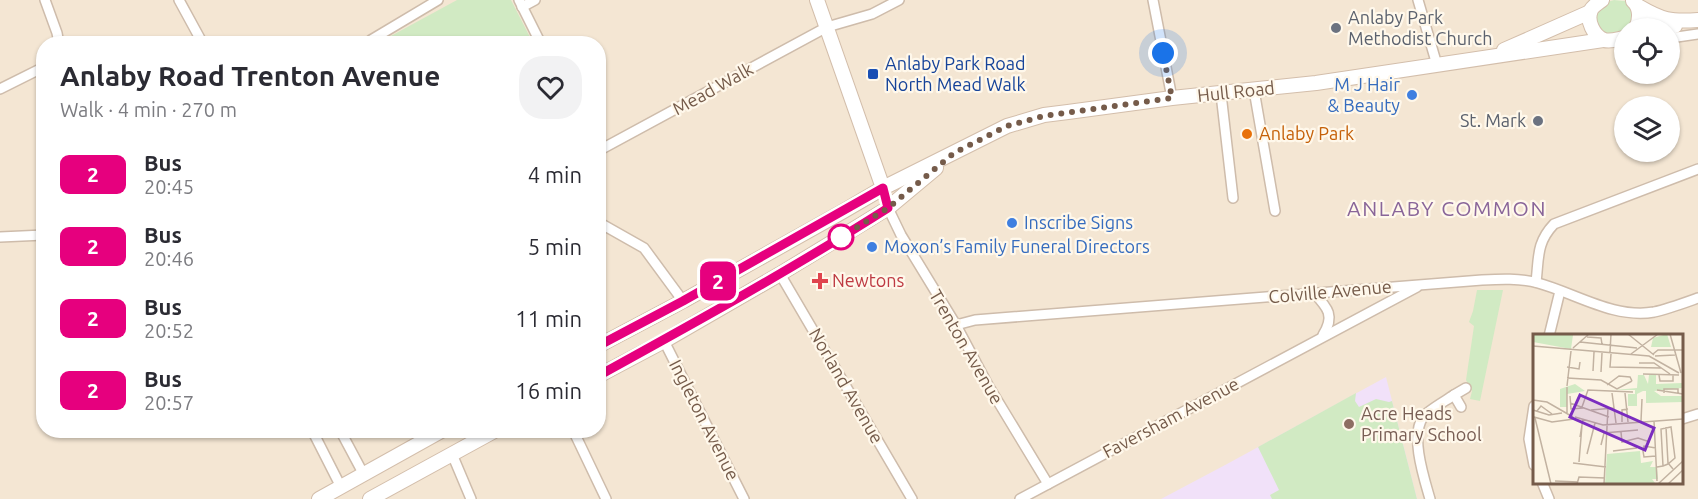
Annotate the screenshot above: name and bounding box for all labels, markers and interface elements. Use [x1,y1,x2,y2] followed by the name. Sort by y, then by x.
[1348,7,1492,48] place label: Anlaby Park Methodist Church
[1614,18,1680,162] map controls
[1614,18,1680,84] button: locate
[1329,21,1343,35] marker: Anlaby Park Methodist Church
[1148,38,1178,68] your location
[885,53,1026,94] place label: Anlaby Park Road North Mead Walk
[519,56,582,119] button: heart
[669,58,756,118] street label: Mead Walk
[60,60,440,91] text: Anlaby Road Trenton Avenue
[866,67,880,81] marker: Anlaby Park Road North Mead Walk
[1327,74,1400,115] place label: M J Hair & Beauty
[1196,77,1276,105] street label: Hull Road
[1405,88,1419,102] marker: M J Hair & Beauty
[1614,96,1680,162] button: layers
[60,98,237,121] text: Walk · 4 min · 270 m
[1460,110,1526,130] place label: St. Mark
[1531,114,1545,128] marker: St. Mark
[1259,123,1354,143] place label: Anlaby Park
[1240,127,1254,141] marker: Anlaby Park
[144,150,182,175] text: Bus
[87,162,99,186] text: 2
[528,162,582,187] text: 4 min
[144,175,194,198] text: 20:45
[1347,196,1547,220] district label: ANLABY COMMON
[1024,212,1133,232] place label: Inscribe Signs
[1005,216,1019,230] marker: Inscribe Signs
[144,222,182,247] text: Bus
[828,224,854,250] unlabelled marker
[87,234,99,258] text: 2
[528,234,582,259] text: 5 min
[884,236,1150,256] place label: Moxon’s Family Funeral Directors
[865,240,879,254] marker: Moxon’s Family Funeral Directors
[144,247,194,270] text: 20:46
[698,262,738,300] line badge: 2
[712,269,724,293] text: 2
[832,270,905,290] place label: Newtons
[813,274,827,288] marker: Newtons
[1268,276,1392,306] street label: Colville Avenue
[926,286,1008,407] street label: Trenton Avenue
[144,294,182,319] text: Bus
[87,306,99,330] text: 2
[515,306,582,331] text: 11 min
[144,319,194,342] text: 20:52
[806,324,888,447] street label: Norland Avenue
[1533,334,1683,484] inset map
[666,356,744,483] street label: Ingleton Avenue
[144,366,182,391] text: Bus
[1099,373,1242,461] street label: Faversham Avenue
[87,378,99,402] text: 2
[515,378,582,403] text: 16 min
[144,391,194,414] text: 20:57
[1361,403,1482,444] place label: Acre Heads Primary School
[1342,417,1356,431] marker: Acre Heads Primary School

